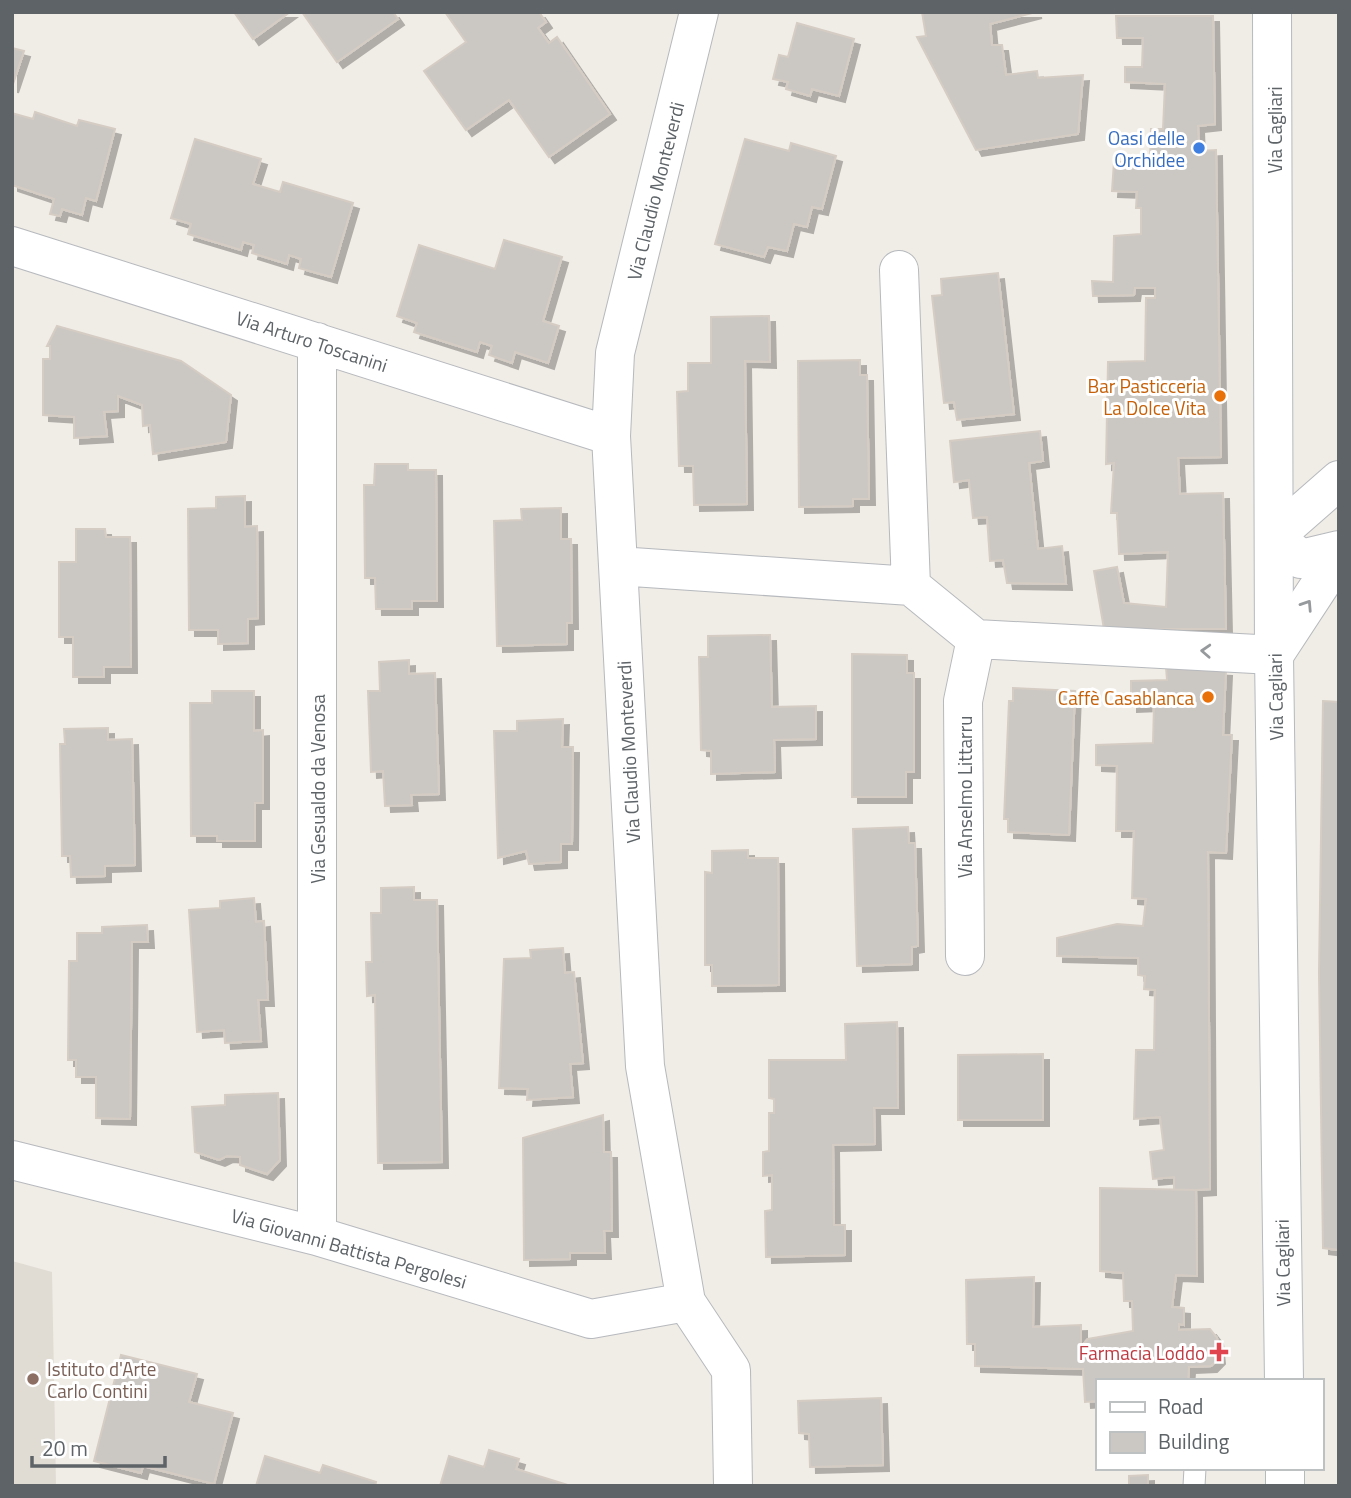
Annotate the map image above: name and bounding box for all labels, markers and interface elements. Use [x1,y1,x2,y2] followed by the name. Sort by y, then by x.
[1260,86,1289,174] street label: Via Cagliari
[619,99,691,283] street label: Via Claudio Monteverdi
[1108,123,1185,174] place label: Oasi delle Orchidee
[1191,140,1207,156] marker: Oasi delle Orchidee
[232,303,392,379] street label: Via Arturo Toscanini
[1087,371,1206,422] place label: Bar Pasticceria La Dolce Vita
[1212,388,1228,404] marker: Bar Pasticceria La Dolce Vita
[1298,600,1311,613] one-way arrow
[1200,644,1211,659] one-way arrow
[1260,653,1290,741] street label: Via Cagliari
[609,660,647,844] street label: Via Claudio Monteverdi
[1058,683,1194,712] place label: Caffè Casablanca
[1200,689,1216,705] marker: Caffè Casablanca
[303,694,332,884] street label: Via Gesualdo da Venosa
[950,716,979,878] street label: Via Anselmo Littarru
[228,1200,470,1296] street label: Via Giovanni Battista Pergolesi
[1267,1219,1297,1307] street label: Via Cagliari
[1079,1338,1205,1367] place label: Farmacia Loddo
[1211,1344,1227,1360] marker: Farmacia Loddo
[47,1354,156,1405] place label: Istituto d'Arte Carlo Contini
[25,1371,41,1387] marker: Istituto d'Arte Carlo Contini
[1096,1379,1323,1470] legend
[1158,1390,1203,1422] text: Road
[32,1424,164,1468] scale bar
[1158,1425,1230,1457] text: Building
[42,1432,88,1464] text: 20 m

